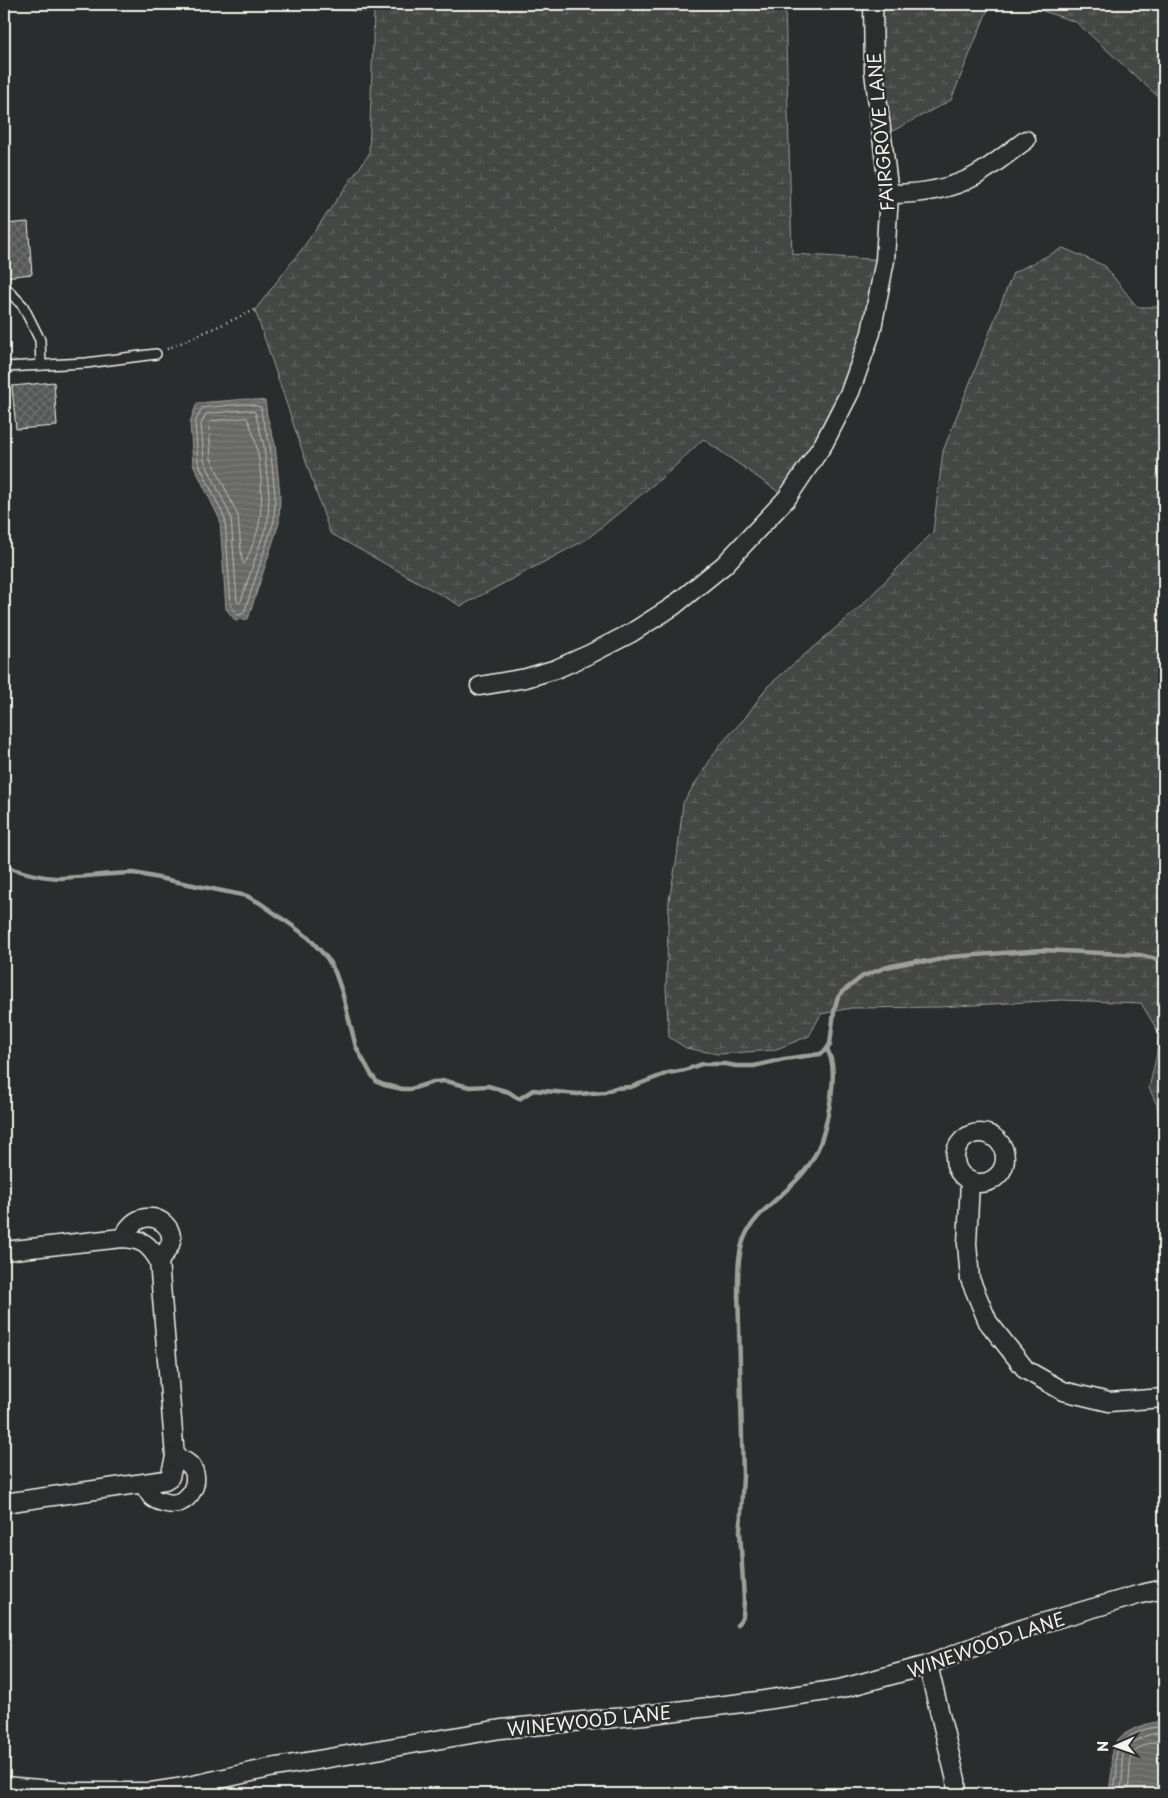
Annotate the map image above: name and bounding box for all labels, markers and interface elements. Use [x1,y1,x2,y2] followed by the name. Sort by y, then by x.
[860,51,900,213] street label: FAIRGROVE LANE
[904,1604,1068,1684] street label: WINEWOOD LANE
[506,1698,672,1742] street label: WINEWOOD LANE
[1090,1720,1140,1770] north arrow
[1092,1741,1113,1752] text: N

